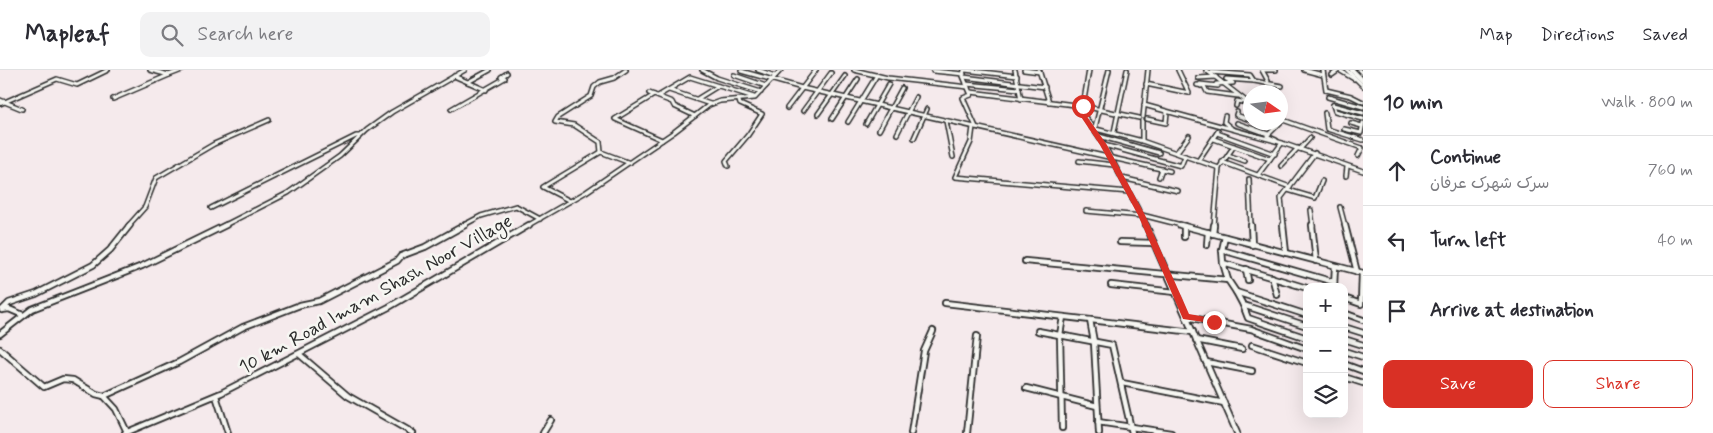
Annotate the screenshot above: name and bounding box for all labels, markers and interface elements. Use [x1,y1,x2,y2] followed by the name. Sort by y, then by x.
[140,12,490,57] search box
[25,19,110,50] text: Mapleaf
[158,21,186,49] icon: search
[198,22,293,47] text: Search here
[1480,23,1513,47] text: Map
[1541,23,1615,47] text: Directions
[1643,23,1688,47] text: Saved
[1243,85,1288,130] north arrow
[1383,89,1443,117] text: 10 min
[1601,92,1693,113] text: Walk · 800 m
[1072,95,1095,118] route start
[1430,145,1501,170] text: Continue
[1383,157,1411,185] icon: ahead
[1648,160,1693,181] text: 760 m
[1430,173,1549,194] text: سرک شهرک عرفان
[235,208,518,382] street label: 10 km Road Imam Shash Noor Village
[1383,227,1411,255] icon: left
[1430,228,1506,253] text: Turn left
[1657,230,1693,251] text: 40 m
[1303,283,1348,418] map controls
[1303,283,1348,328] button: +
[1383,297,1411,325] icon: arrive
[1430,298,1594,323] text: Arrive at destination
[1203,311,1226,334] route end
[1303,328,1348,373] button: −
[1383,360,1533,408] button: Save
[1543,360,1693,408] button: Share
[1303,373,1348,418] button: layers

